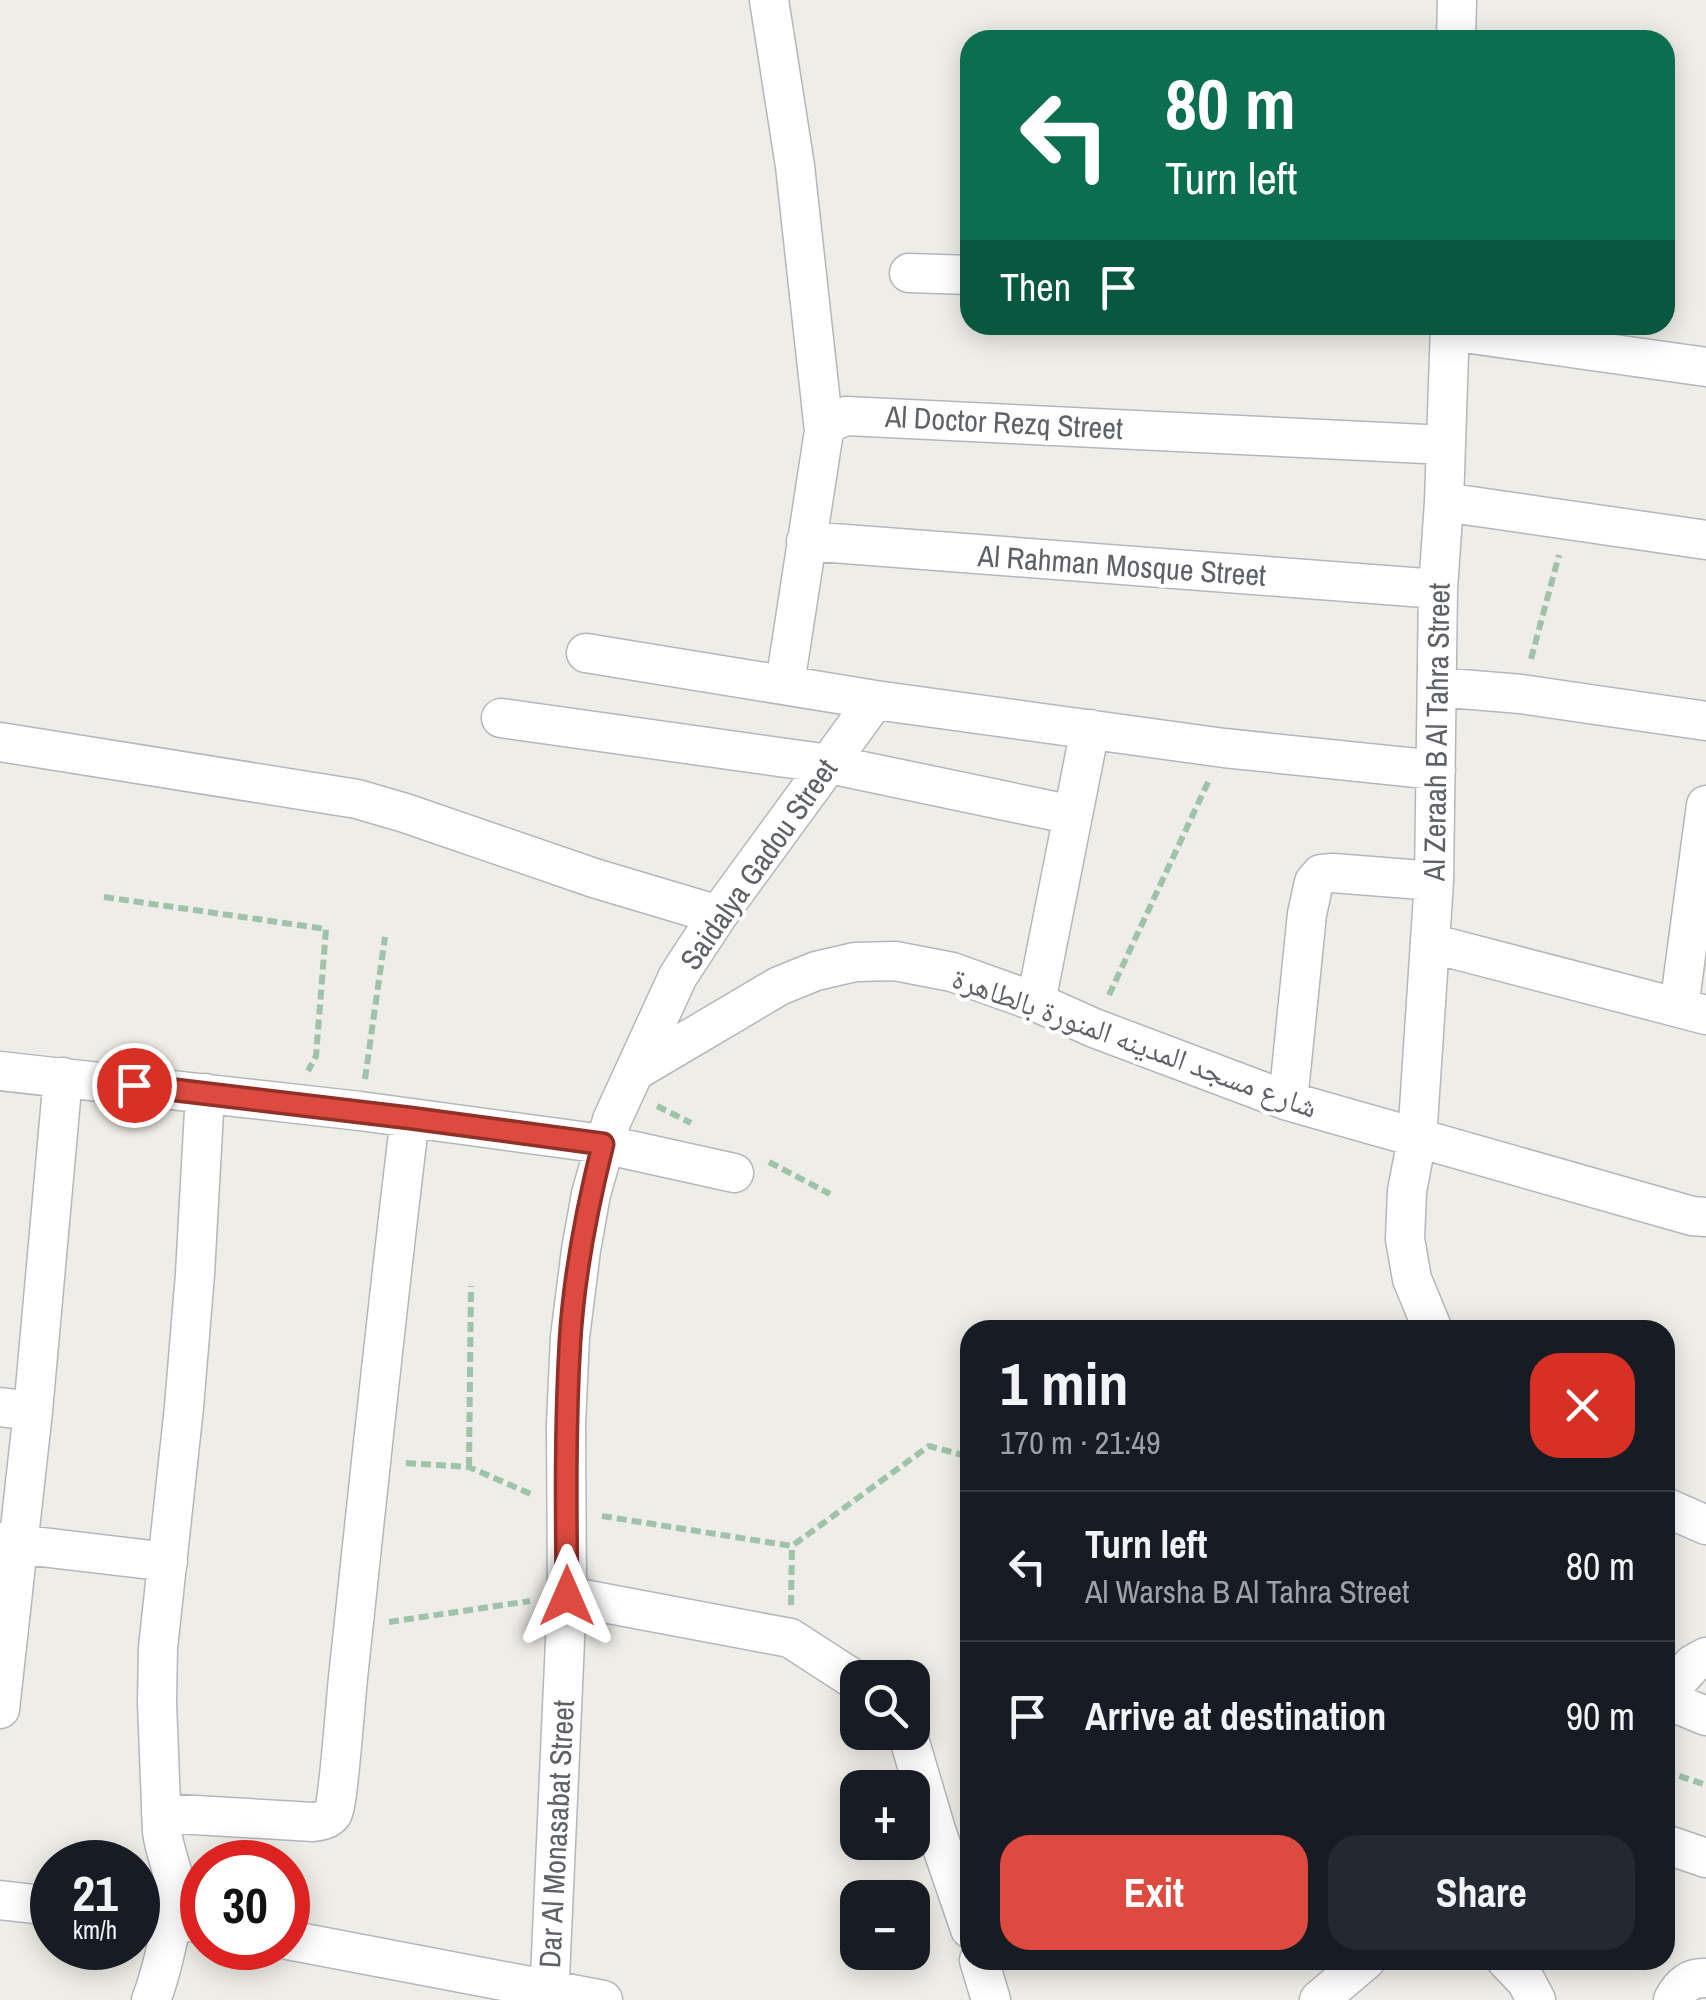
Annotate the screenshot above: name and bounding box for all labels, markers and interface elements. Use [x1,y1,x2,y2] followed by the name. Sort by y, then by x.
[1165,57,1296,151] text: 80 m
[1000,70,1130,200] icon: left
[1165,147,1297,208] text: Turn left
[1091,260,1146,315] icon: arrive
[1000,262,1071,313] text: Then
[883,396,1124,448] street label: Al Doctor Rezq Street
[976,535,1267,595] street label: Al Rahman Mosque Street
[1413,582,1459,882] street label: Al Zeraah B Al Tahra Street
[670,750,846,977] street label: Saidalya Gadou Street
[947,957,1323,1127] street label: شارع مسجد المدينه المنورة بالطاهرة
[92,1043,177,1128] pin
[107,1058,162,1113] icon: arrive
[1000,1343,1129,1424] text: 1 min
[1530,1353,1635,1458] button: close
[1000,1421,1160,1464] text: 170 m · 21:49
[1085,1519,1207,1570] text: Turn left
[1000,1539,1055,1594] icon: left
[1566,1541,1635,1592] text: 80 m
[515,1544,619,1648] position arrow
[1085,1570,1409,1613] text: Al Warsha B Al Tahra Street
[840,1660,930,1970] map controls
[840,1660,930,1750] button: search
[1000,1689,1055,1744] icon: arrive
[1085,1691,1386,1742] text: Arrive at destination
[1566,1691,1635,1742] text: 90 m
[529,1699,583,1969] street label: Dar Al Monasabat Street
[840,1770,930,1860] button: +
[1000,1835,1308,1950] button: Exit
[1328,1835,1635,1950] button: Share
[180,1840,310,1970] speed limit sign: 30
[72,1859,118,1927] text: 21
[840,1880,930,1970] button: −
[73,1913,117,1947] text: km/h

